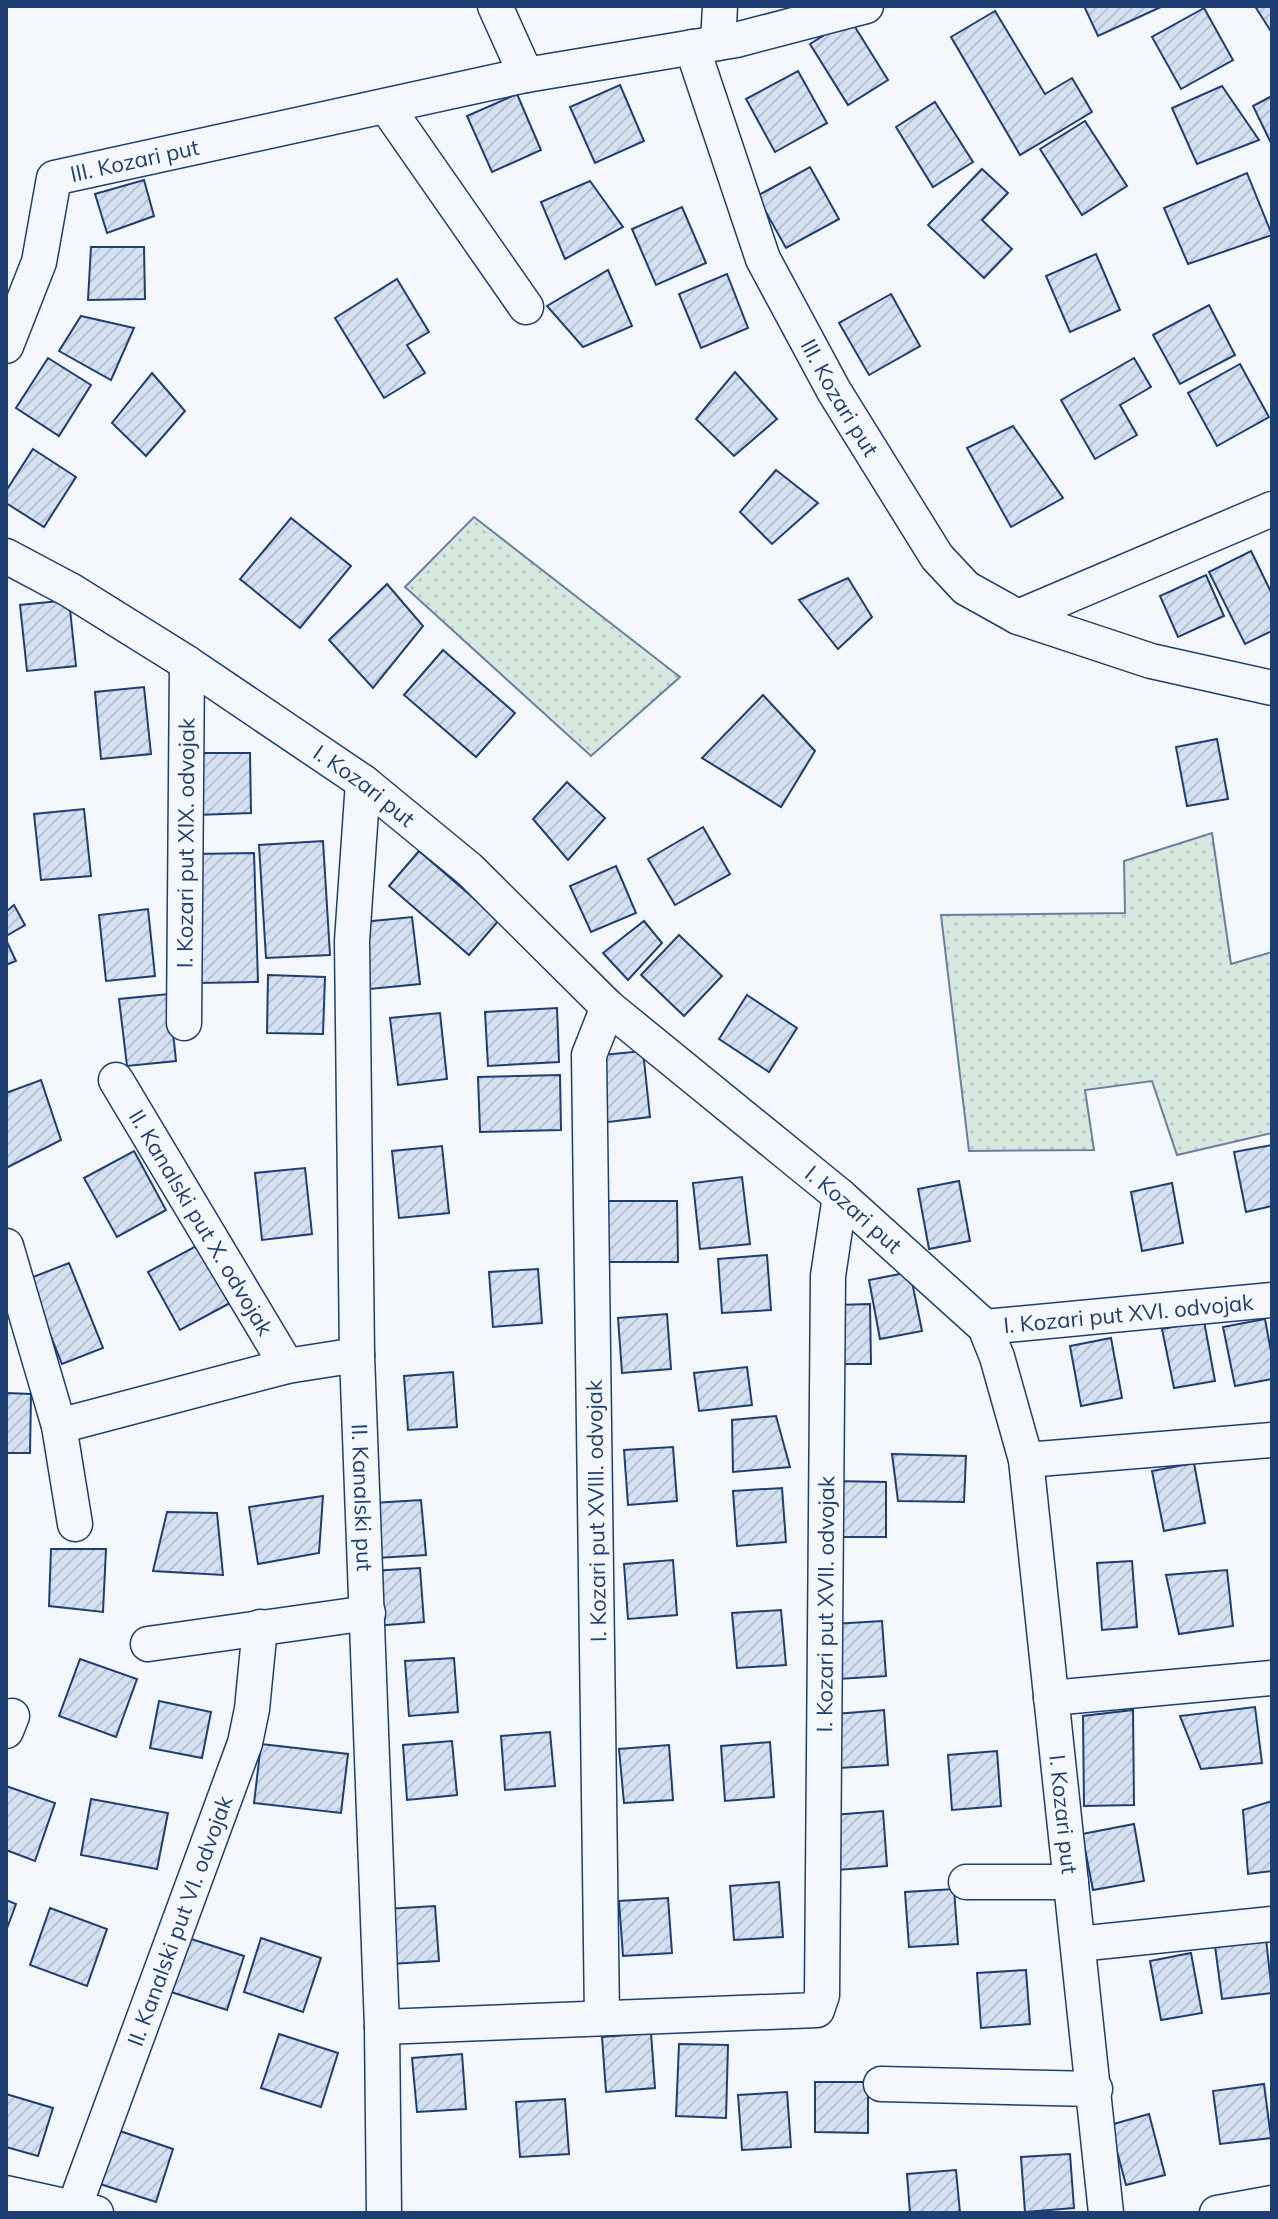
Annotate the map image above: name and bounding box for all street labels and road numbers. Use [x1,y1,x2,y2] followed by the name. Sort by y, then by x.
[67,133,202,188] street label: III. Kozari put
[795,334,885,462] street label: III. Kozari put
[170,717,201,968] street label: I. Kozari put XIX. odvojak
[308,739,421,833] street label: I. Kozari put
[123,1104,280,1341] street label: II. Kanalski put X. odvojak
[799,1159,908,1259] street label: I. Kozari put
[1002,1288,1255,1339] street label: I. Kozari put XVI. odvojak
[580,1379,612,1642] street label: I. Kozari put XVIII. odvojak
[346,1423,379,1572] street label: II. Kanalski put
[810,1475,840,1733] street label: I. Kozari put XVII. odvojak
[1043,1753,1084,1876] street label: I. Kozari put
[121,1791,239,2050] street label: II. Kanalski put VI. odvojak

